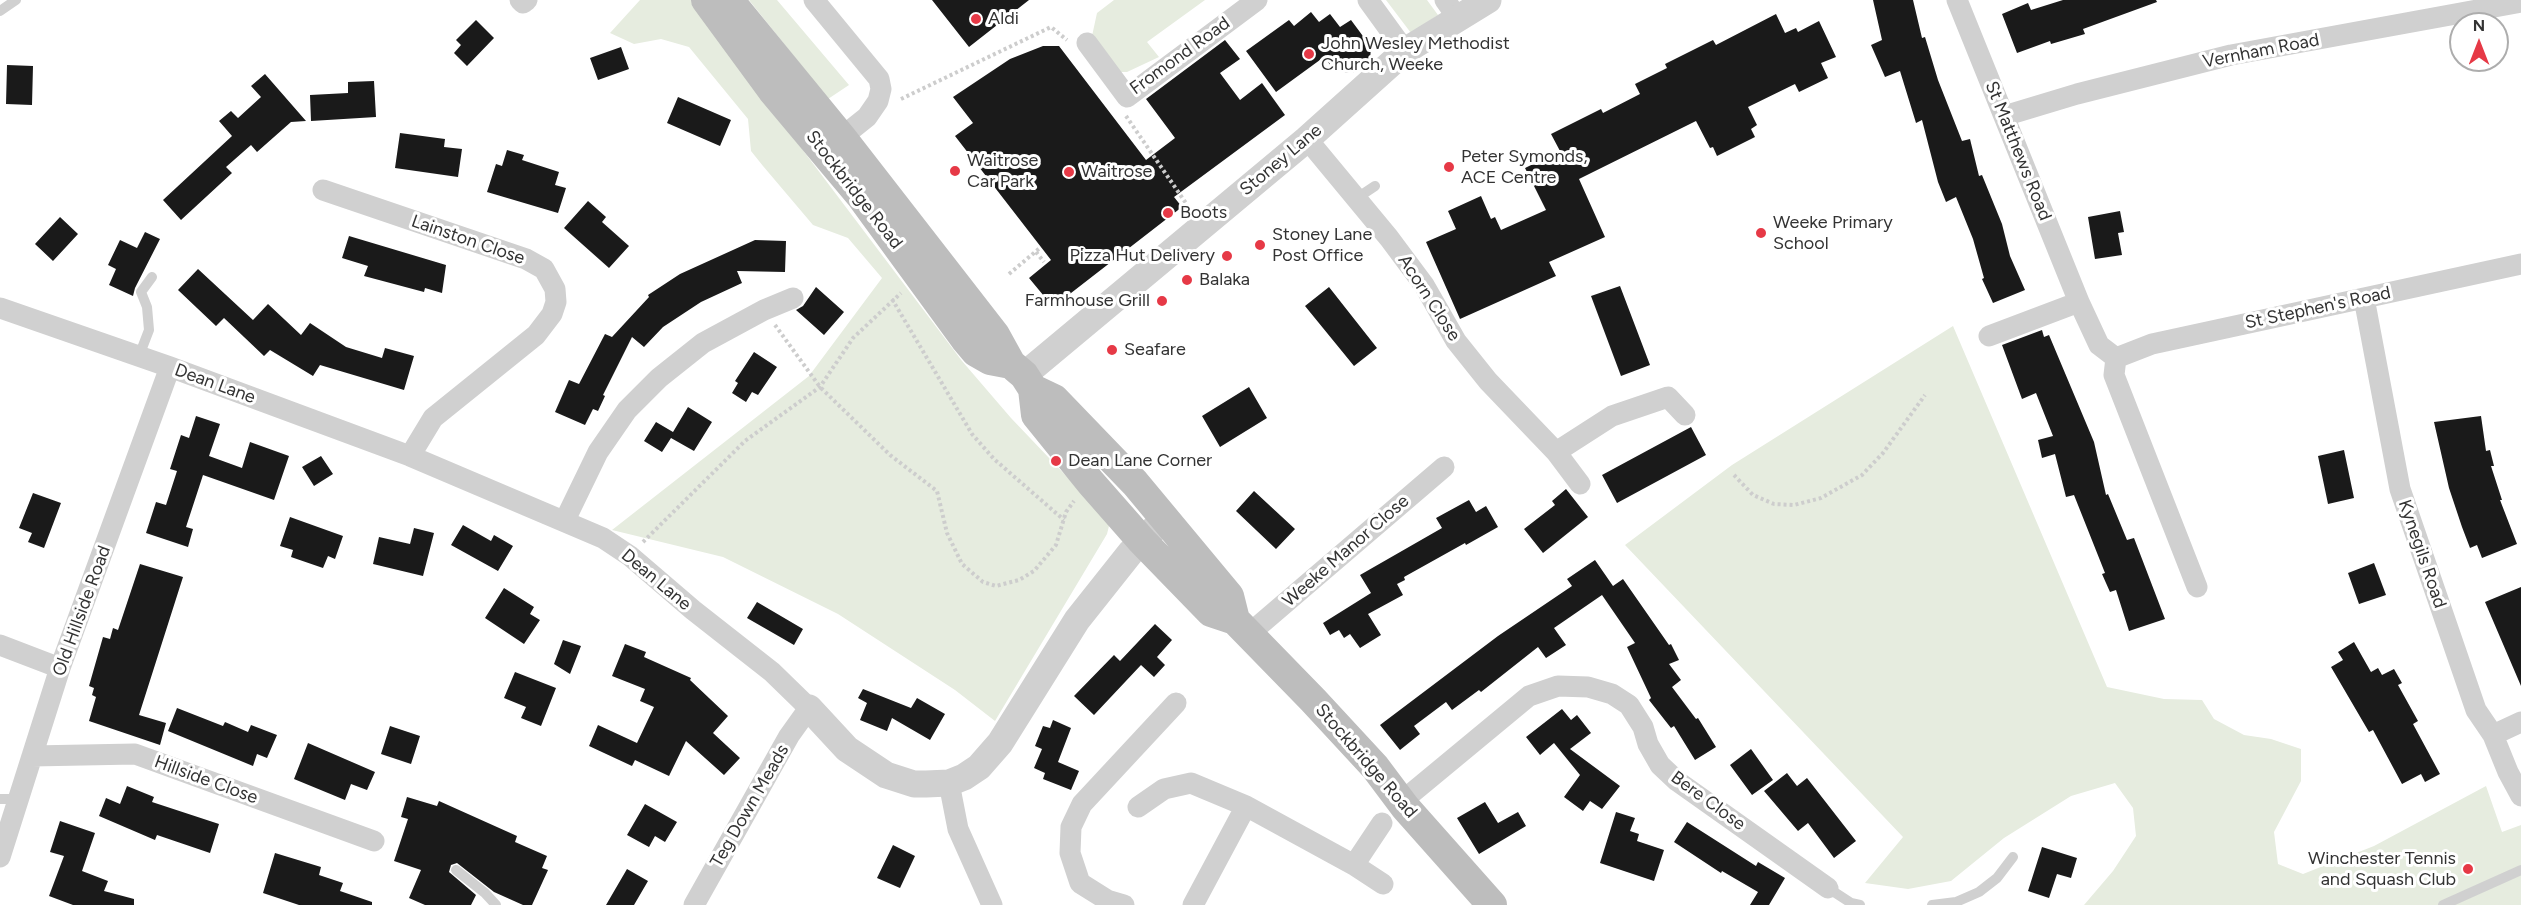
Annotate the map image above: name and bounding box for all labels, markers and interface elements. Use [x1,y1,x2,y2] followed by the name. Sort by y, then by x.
[988,8,1019,30] place label: Aldi
[969,12,983,26] marker: Aldi
[1126,12,1234,100] street label: Fromond Road
[2449,12,2509,72] north arrow
[2473,16,2485,35] text: N
[2201,29,2321,73] street label: Vernham Road
[1321,33,1510,76] place label: John Wesley Methodist Church, Weeke
[1302,47,1316,61] marker: John Wesley Methodist Church, Weeke
[1980,78,2056,224] street label: St Matthews Road
[1236,120,1326,200] street label: Stoney Lane
[801,126,907,254] street label: Stockbridge Road
[1461,146,1588,188] place label: Peter Symonds, ACE Centre
[967,150,1038,192] place label: Waitrose Car Park
[1442,160,1456,174] marker: Peter Symonds, ACE Centre
[1081,161,1152,183] place label: Waitrose
[948,164,962,178] marker: Waitrose Car Park
[1062,165,1076,179] marker: Waitrose
[1180,202,1227,224] place label: Boots
[1161,206,1175,220] marker: Boots
[408,211,528,269] street label: Lainston Close
[1773,212,1893,254] place label: Weeke Primary School
[1272,224,1372,266] place label: Stoney Lane Post Office
[1754,226,1768,240] marker: Weeke Primary School
[1253,238,1267,252] marker: Stoney Lane Post Office
[1069,245,1215,267] place label: Pizza Hut Delivery
[1220,249,1234,263] marker: Pizza Hut Delivery
[1393,251,1465,345] street label: Acorn Close
[1199,269,1250,291] place label: Balaka
[1180,273,1194,287] marker: Balaka
[2243,282,2393,334] street label: St Stephen's Road
[1025,290,1150,312] place label: Farmhouse Grill
[1155,294,1169,308] marker: Farmhouse Grill
[1124,339,1186,361] place label: Seafare
[1105,343,1119,357] marker: Seafare
[172,359,258,409] street label: Dean Lane
[1068,450,1212,472] place label: Dean Lane Corner
[1049,454,1063,468] marker: Dean Lane Corner
[1279,490,1413,612] street label: Weeke Manor Close
[2393,497,2451,611] street label: Kynegils Road
[48,543,116,679] street label: Old Hillside Road
[617,545,695,615] street label: Dean Lane
[1310,699,1422,823] street label: Stockbridge Road
[706,741,794,871] street label: Teg Down Meads
[151,751,261,809] street label: Hillside Close
[1667,767,1749,835] street label: Bere Close
[2308,848,2456,890] place label: Winchester Tennis and Squash Club
[2461,862,2475,876] marker: Winchester Tennis and Squash Club

